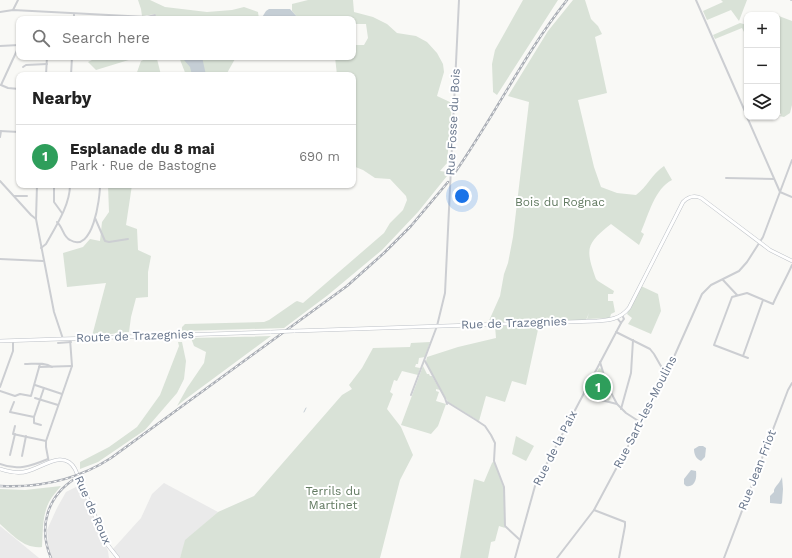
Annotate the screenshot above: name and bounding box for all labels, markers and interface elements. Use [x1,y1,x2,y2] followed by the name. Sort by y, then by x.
[744,12,780,120] map controls
[744,12,780,48] button: +
[16,16,356,60] search box
[30,27,52,49] icon: search
[62,29,150,47] text: Search here
[744,48,780,84] button: −
[443,68,463,176] street label: Rue Fosse du Bois
[744,84,780,120] button: layers
[32,88,91,108] text: Nearby
[70,140,215,158] text: Esplanade du 8 mai
[42,149,48,164] text: 1
[299,149,340,164] text: 690 m
[70,158,216,173] text: Park · Rue de Bastogne
[452,186,472,206] your location
[515,195,605,209] park label: Bois du Rognac
[461,314,567,332] street label: Rue de Trazegnies
[76,327,194,345] street label: Route de Trazegnies
[610,353,680,471] street label: Rue Sart-les-Moulins
[585,372,611,402] pin: 1
[530,408,580,488] street label: Rue de la Paix
[735,428,779,512] street label: Rue Jean Friot
[72,474,114,546] street label: Rue de Roux
[306,484,360,512] park label: Terrils du Martinet

